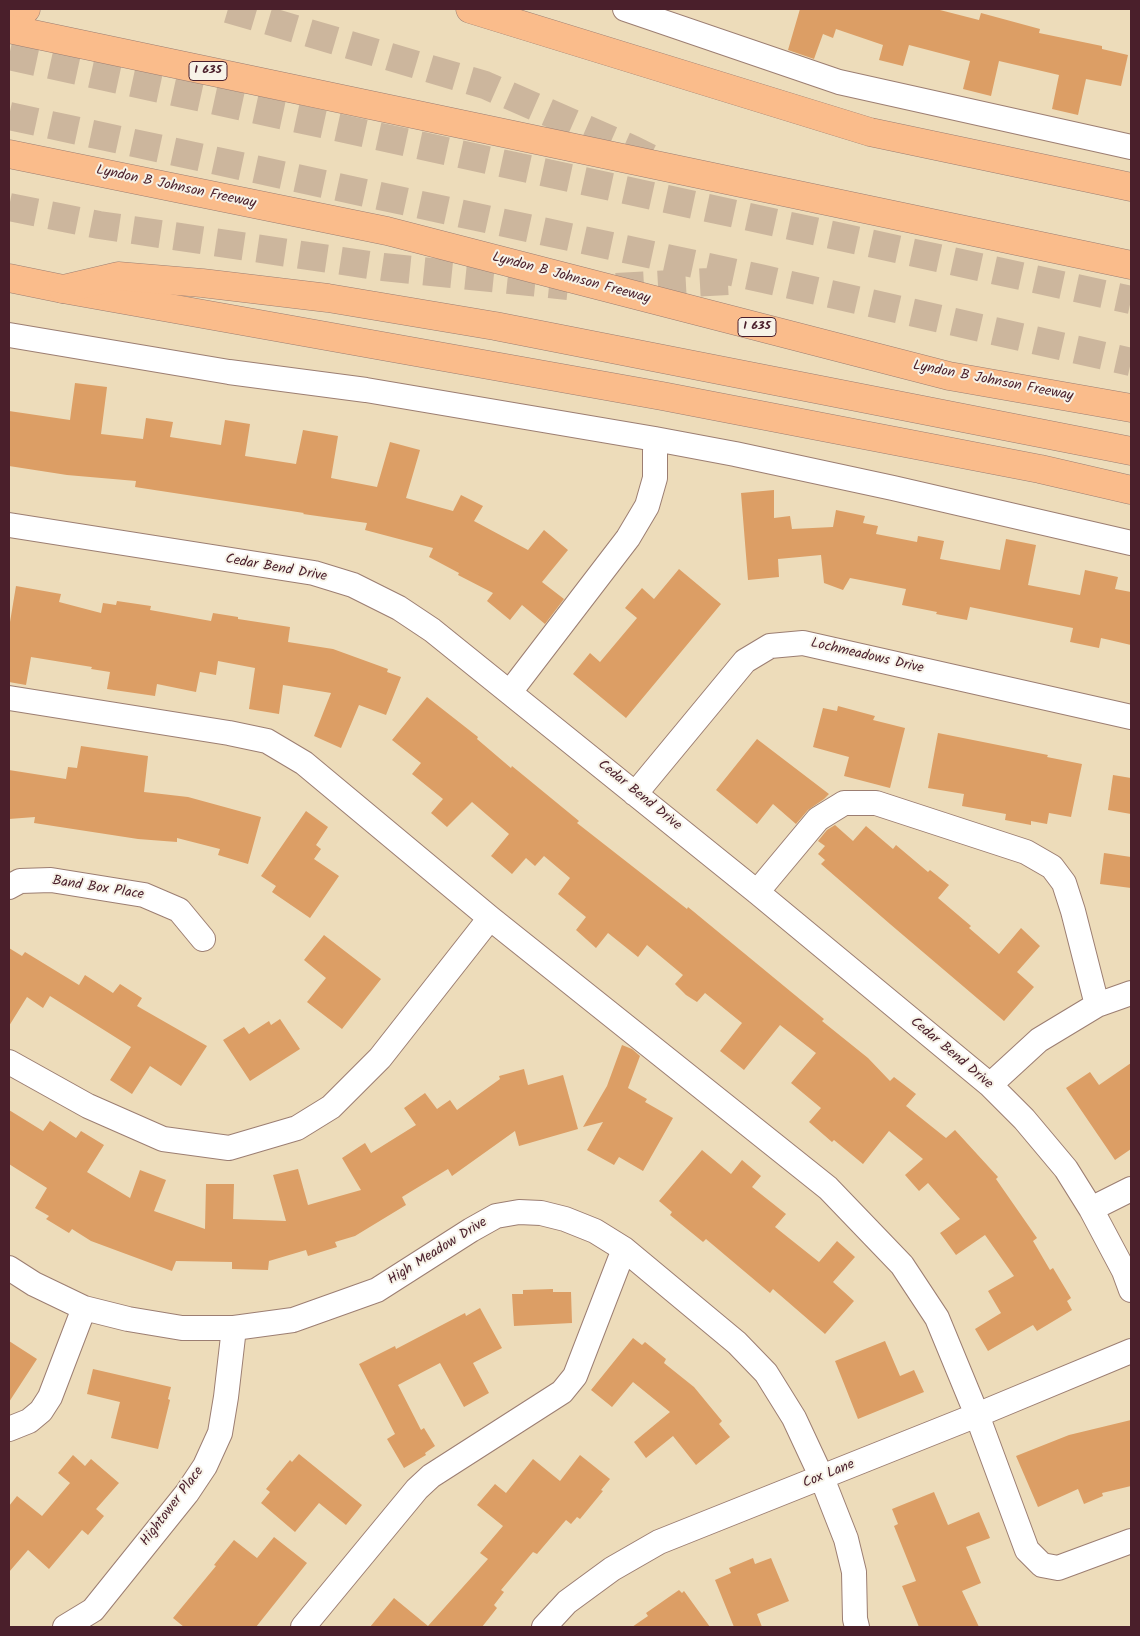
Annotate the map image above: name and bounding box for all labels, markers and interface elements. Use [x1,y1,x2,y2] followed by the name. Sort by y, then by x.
[189,61,227,80] road number: I 635
[95,163,257,213] street label: Lyndon B Johnson Freeway
[490,250,652,308] street label: Lyndon B Johnson Freeway
[738,318,776,337] road number: I 635
[911,358,1075,406] street label: Lyndon B Johnson Freeway
[224,552,328,586] street label: Cedar Bend Drive
[809,636,925,678] street label: Lochmeadows Drive
[594,757,684,835] street label: Cedar Bend Drive
[51,873,145,905] street label: Band Box Place
[906,1014,996,1094] street label: Cedar Bend Drive
[385,1215,491,1289] street label: High Meadow Drive
[801,1457,857,1493] street label: Cox Lane
[138,1464,208,1550] street label: Hightower Place

